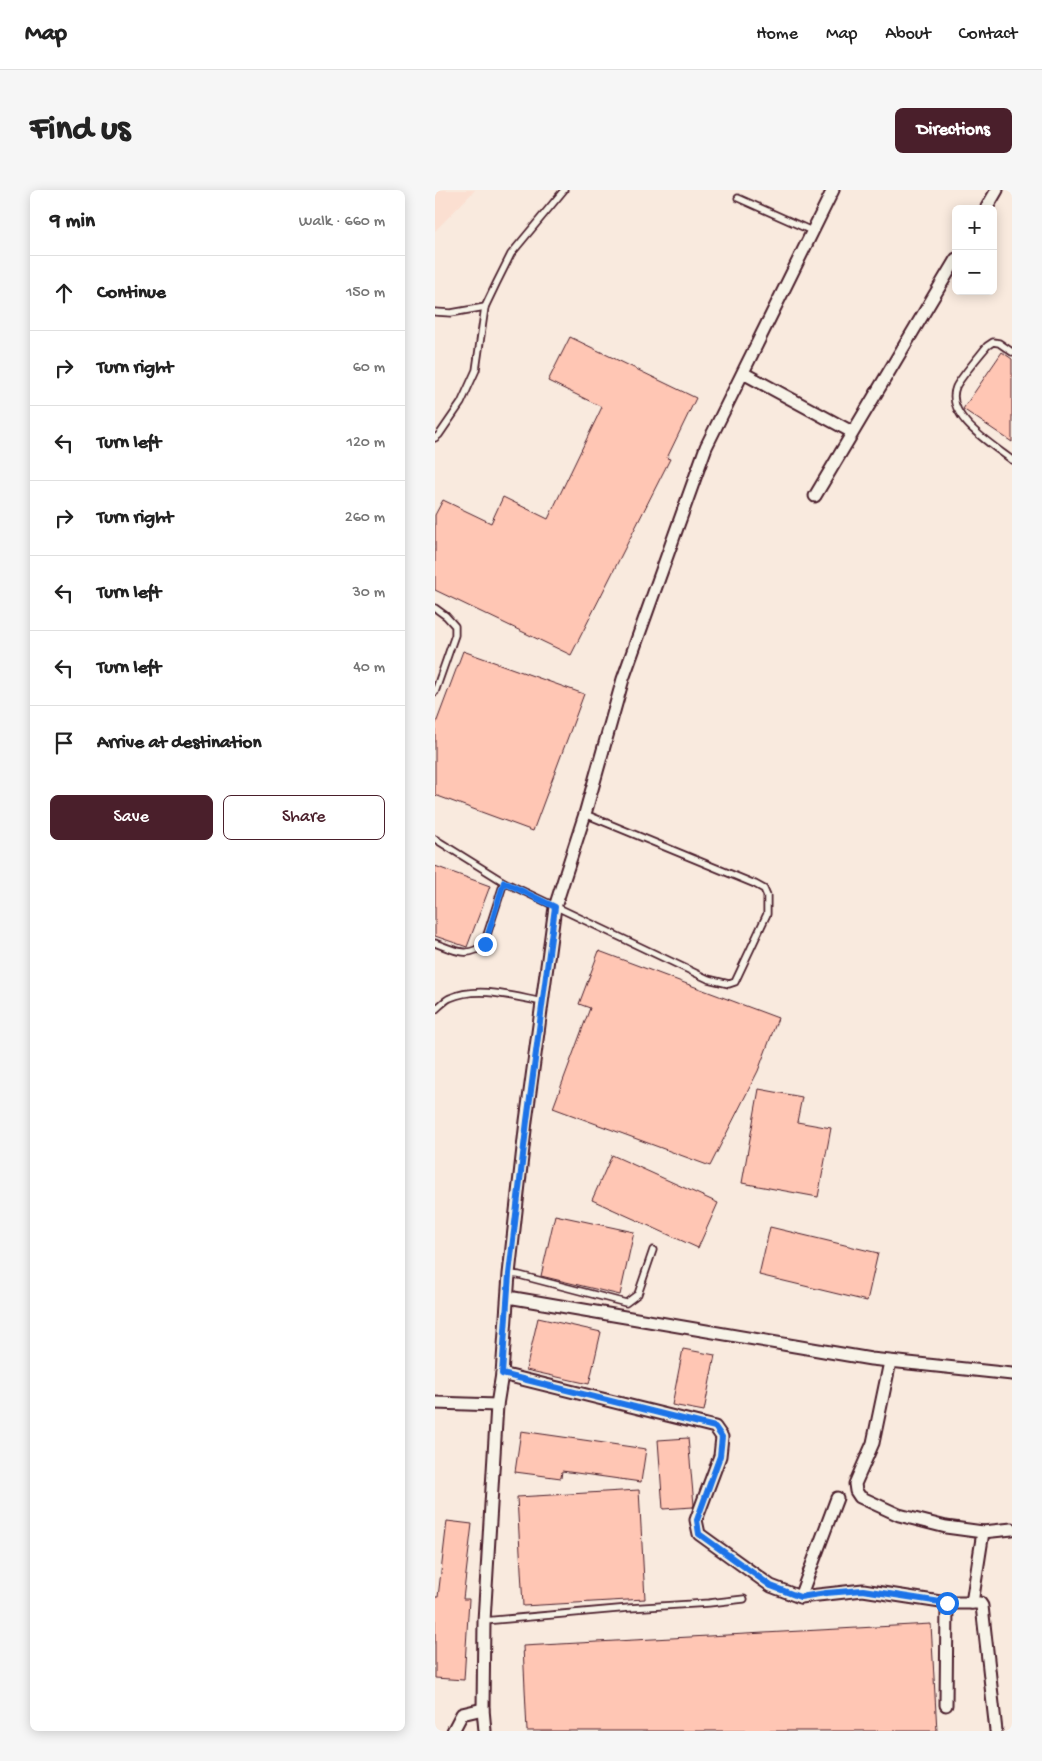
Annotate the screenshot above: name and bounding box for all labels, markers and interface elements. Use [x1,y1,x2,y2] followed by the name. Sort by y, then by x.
[25,20,67,49] text: Map
[756,24,798,45] text: Home
[826,24,857,45] text: Map
[885,24,931,45] text: About
[959,24,1017,45] text: Contact
[895,108,1012,153] button: Directions
[30,110,130,151] text: Find us
[952,205,997,295] map controls
[952,205,997,250] button: +
[50,210,95,235] text: 9 min
[299,213,385,232] text: Walk · 660 m
[952,250,997,295] button: −
[50,279,78,307] icon: ahead
[97,282,166,305] text: Continue
[346,284,385,303] text: 150 m
[50,354,78,382] icon: right
[97,357,173,380] text: Turn right
[353,359,385,378] text: 60 m
[50,429,78,457] icon: left
[97,432,161,455] text: Turn left
[346,434,385,453] text: 120 m
[50,504,78,532] icon: right
[97,507,173,530] text: Turn right
[345,509,385,528] text: 260 m
[50,579,78,607] icon: left
[97,582,161,605] text: Turn left
[352,584,385,603] text: 30 m
[50,654,78,682] icon: left
[97,657,161,680] text: Turn left
[353,659,385,678] text: 40 m
[50,729,78,757] icon: arrive
[97,732,261,755] text: Arrive at destination
[50,795,213,840] button: Save
[223,795,385,840] button: Share
[474,933,497,956] route end
[936,1592,959,1615] route start

